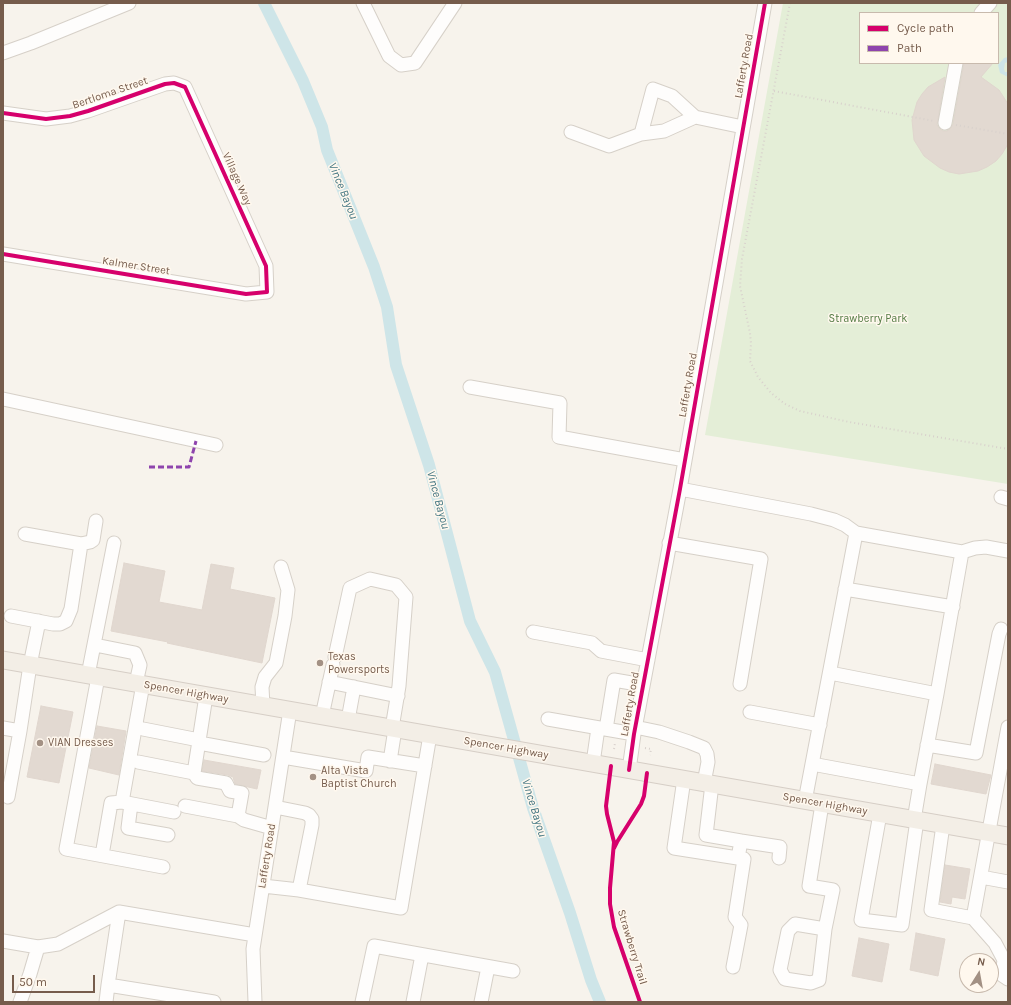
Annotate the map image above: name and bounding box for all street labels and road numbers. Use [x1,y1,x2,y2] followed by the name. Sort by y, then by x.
[732,33,756,99] street label: Lafferty Road
[71,74,149,112] street label: Bertloma Street
[219,150,255,208] street label: Village Way
[101,254,171,278] street label: Kalmer Street
[676,352,700,418] street label: Lafferty Road
[618,671,642,737] street label: Lafferty Road
[143,678,229,706] street label: Spencer Highway
[463,734,549,762] street label: Spencer Highway
[782,790,868,818] street label: Spencer Highway
[255,823,279,889] street label: Lafferty Road
[614,908,650,986] street label: Strawberry Trail

